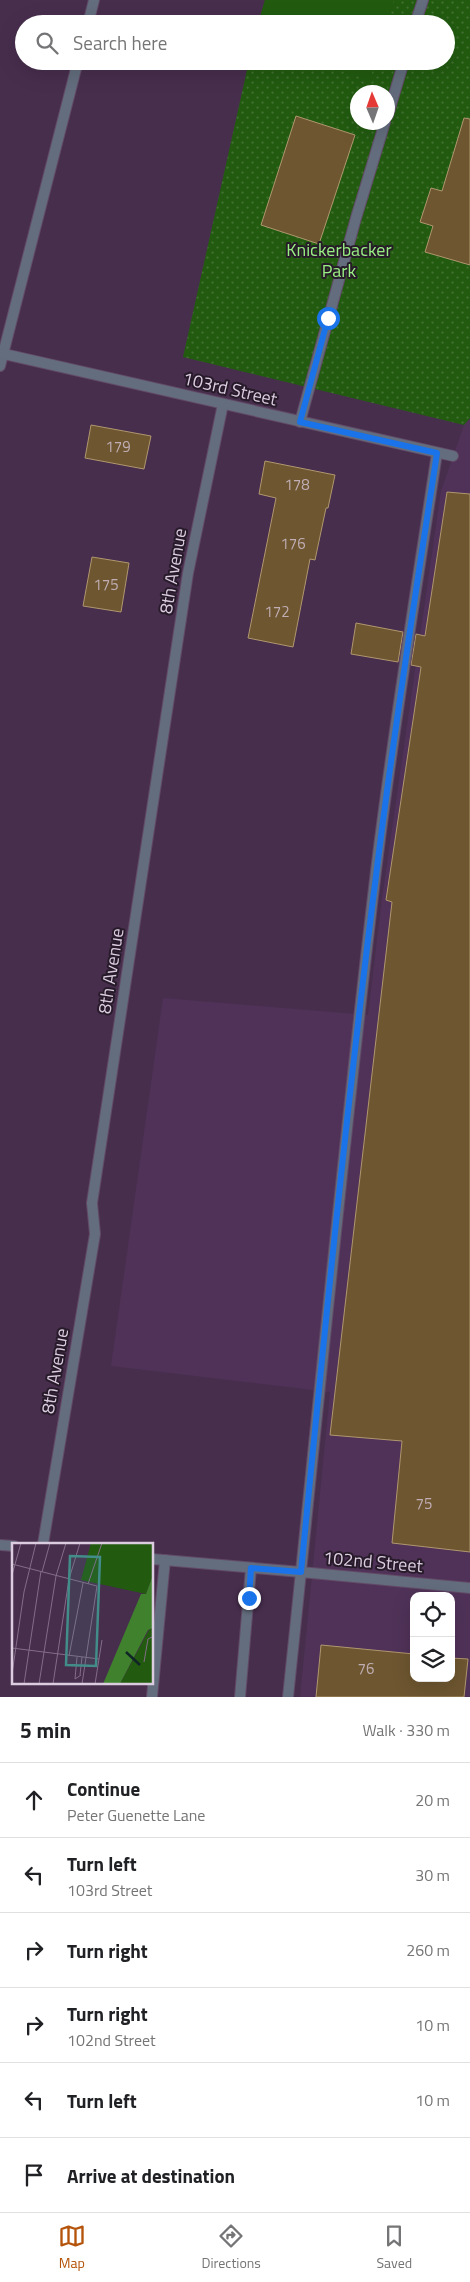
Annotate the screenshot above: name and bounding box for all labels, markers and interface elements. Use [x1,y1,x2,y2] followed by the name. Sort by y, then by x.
[15,15,455,70] search box
[73,28,167,57] text: Search here
[33,29,61,57] icon: search
[350,85,395,130] north arrow
[286,236,392,284] park label: Knickerbacker Park
[317,307,340,330] route start
[180,365,281,413] street label: 103rd Street
[105,435,131,458] house number: 179
[284,473,310,496] house number: 178
[152,526,193,616] street label: 8th Avenue
[280,532,306,555] house number: 176
[93,573,119,596] house number: 175
[264,600,290,623] house number: 172
[90,926,131,1016] street label: 8th Avenue
[34,1326,75,1416] street label: 8th Avenue
[416,1492,432,1515] house number: 75
[12,1543,154,1684] inset map
[322,1544,425,1579] street label: 102nd Street
[238,1587,261,1610] route end
[410,1592,455,1682] map controls
[410,1592,455,1637] button: locate
[410,1637,455,1682] button: layers
[358,1657,374,1680] house number: 76
[20,1714,71,1746] text: 5 min
[362,1718,450,1742] text: Walk · 330 m
[67,1774,140,1803] text: Continue
[20,1786,48,1814] icon: ahead
[415,1788,450,1812] text: 20 m
[67,1803,205,1827] text: Peter Guenette Lane
[67,1849,137,1878] text: Turn left
[20,1861,48,1889] icon: left
[415,1863,450,1887] text: 30 m
[67,1878,152,1902] text: 103rd Street
[20,1936,48,1964] icon: right
[67,1936,148,1965] text: Turn right
[406,1938,450,1962] text: 260 m
[67,1999,148,2028] text: Turn right
[20,2011,48,2039] icon: right
[415,2013,450,2037] text: 10 m
[67,2028,156,2052] text: 102nd Street
[20,2086,48,2114] icon: left
[67,2086,137,2115] text: Turn left
[415,2088,450,2112] text: 10 m
[20,2161,48,2189] icon: arrive
[67,2161,235,2190] text: Arrive at destination
[58,2222,86,2273] tab: Map
[201,2222,261,2273] tab: Directions
[377,2222,412,2273] tab: Saved

